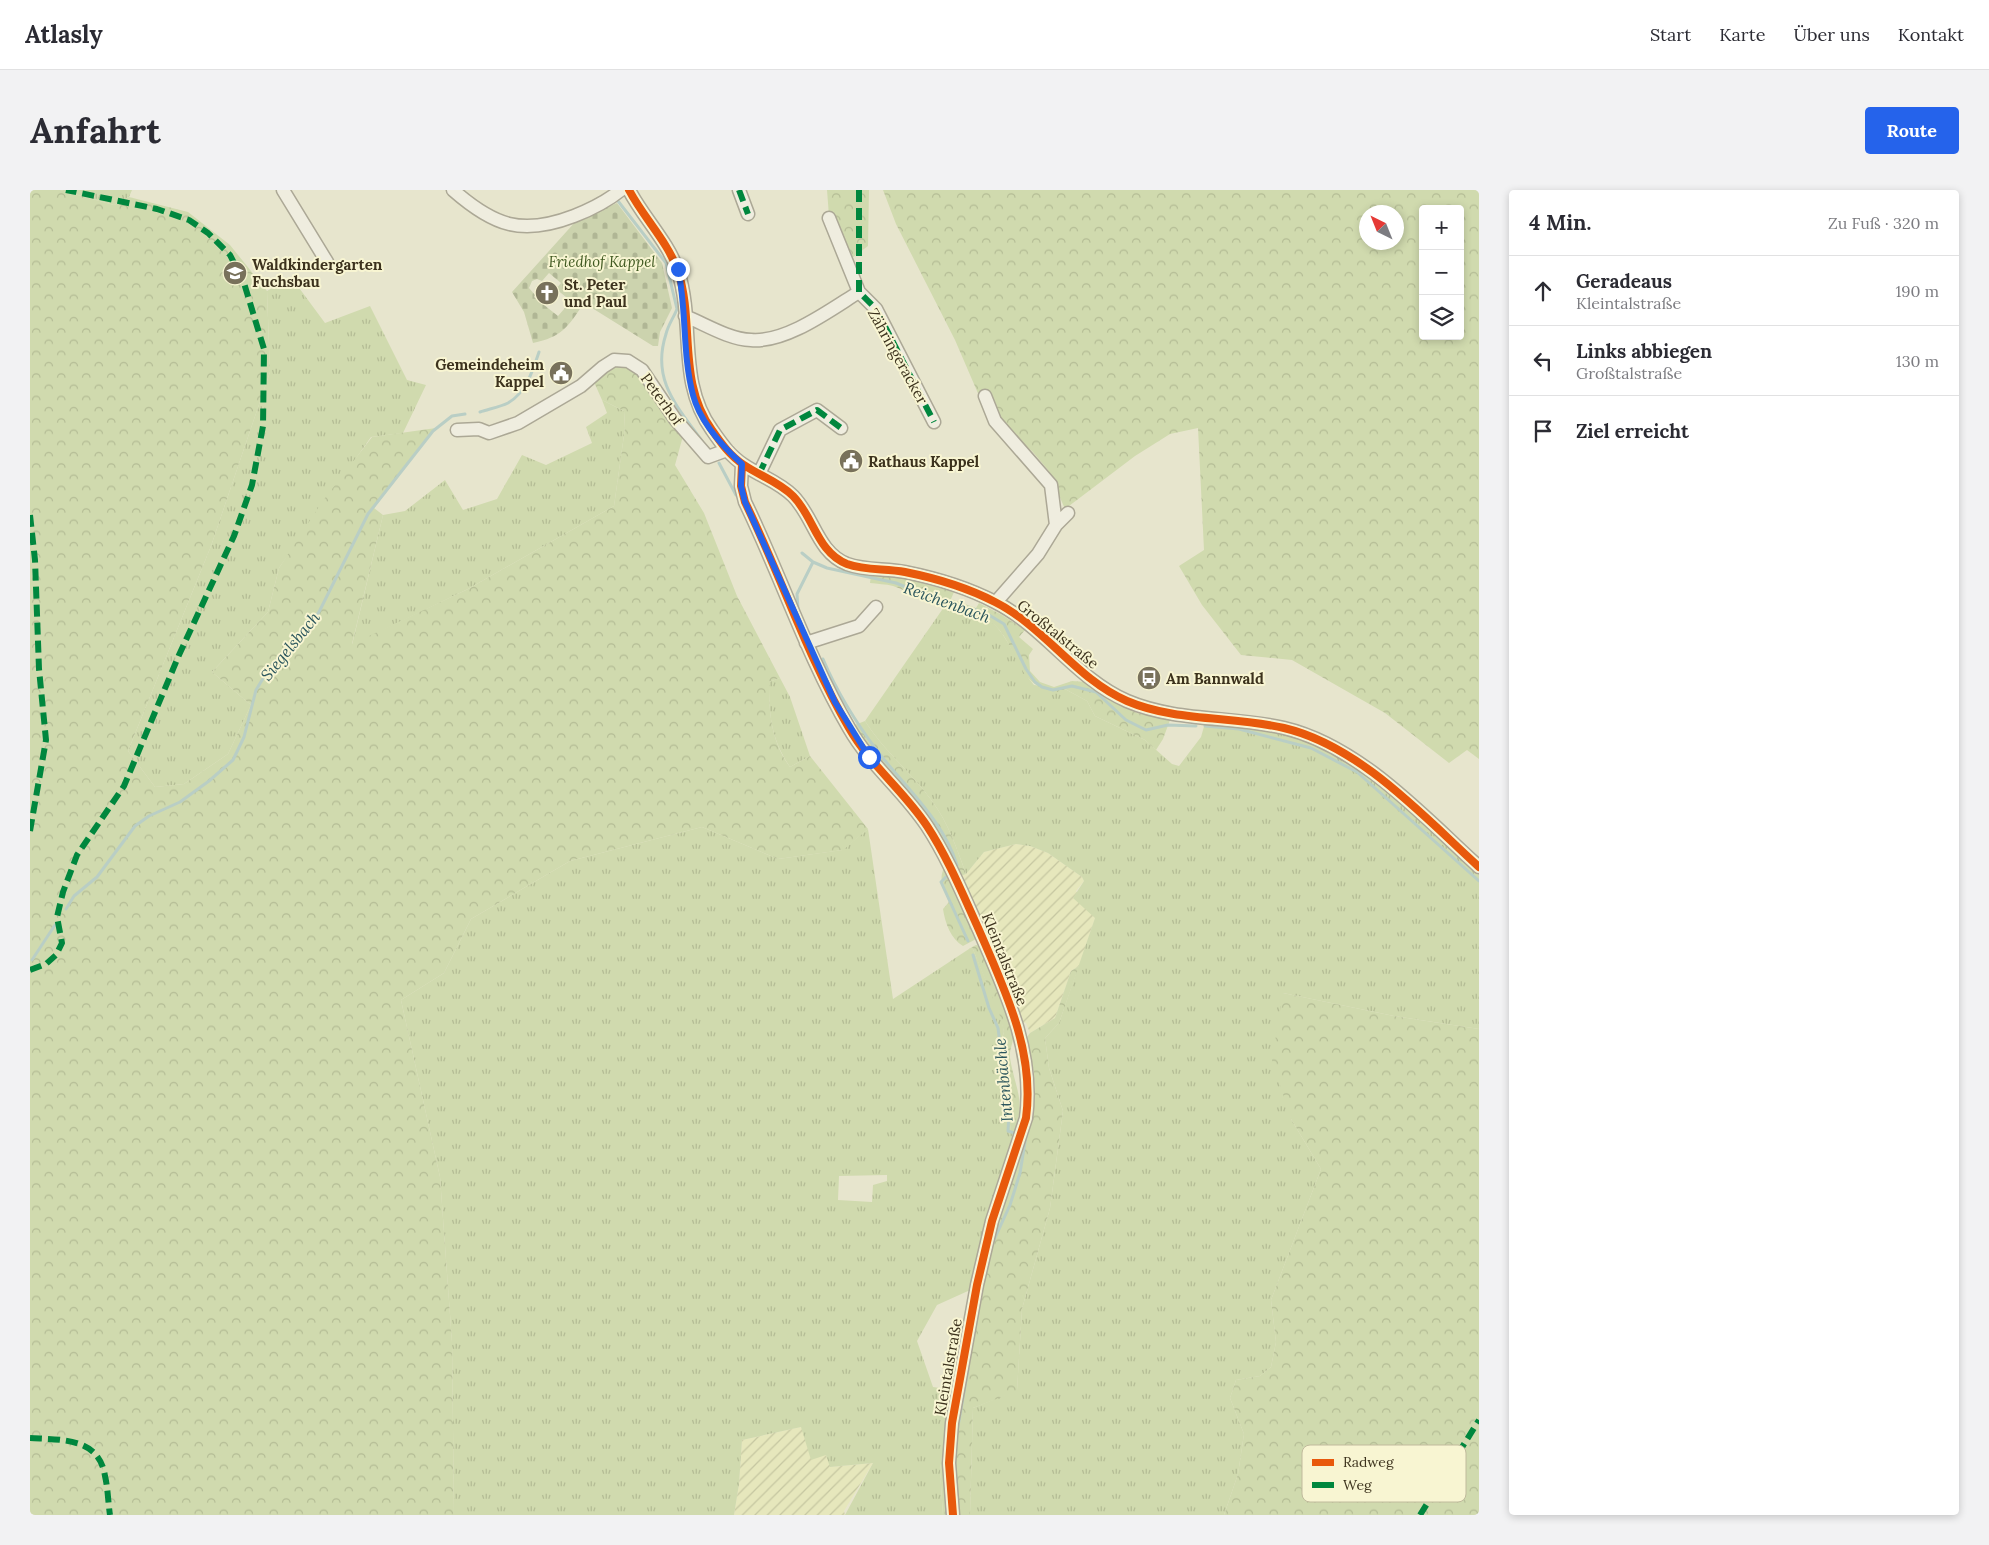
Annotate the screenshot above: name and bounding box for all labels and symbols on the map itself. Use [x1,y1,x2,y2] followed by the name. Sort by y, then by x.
[1359,205,1404,250] north arrow
[548,252,656,271] park label: Friedhof Kappel
[252,255,383,291] place label: Waldkindergarten Fuchsbau
[667,258,690,281] route end
[222,260,248,286] school or university icon: Waldkindergarten Fuchsbau
[564,275,627,311] place label: St. Peter und Paul
[534,280,560,306] church icon: St. Peter und Paul
[864,305,932,408] street label: Zähringeracker
[435,355,544,391] place label: Gemeindeheim Kappel
[548,360,574,386] public building icon: Gemeindeheim Kappel
[637,369,688,430] street label: Peterhof
[838,448,864,474] public building icon: Rathaus Kappel
[868,452,980,471] place label: Rathaus Kappel
[901,577,993,627] water label: Reichenbach
[1013,595,1103,673] street label: Großtalstraße
[256,608,324,684] water label: Siegelsbach
[1136,665,1162,691] bus stop icon: Am Bannwald
[1166,669,1264,688] place label: Am Bannwald
[858,746,881,769] route start
[978,910,1032,1008] street label: Kleintalstraße
[989,1037,1017,1123] water label: Intenbächle
[930,1317,966,1417] street label: Kleintalstraße
[1302,1445,1466,1502] legend
[1343,1453,1394,1471] text: Radweg
[1343,1476,1372,1494] text: Weg

